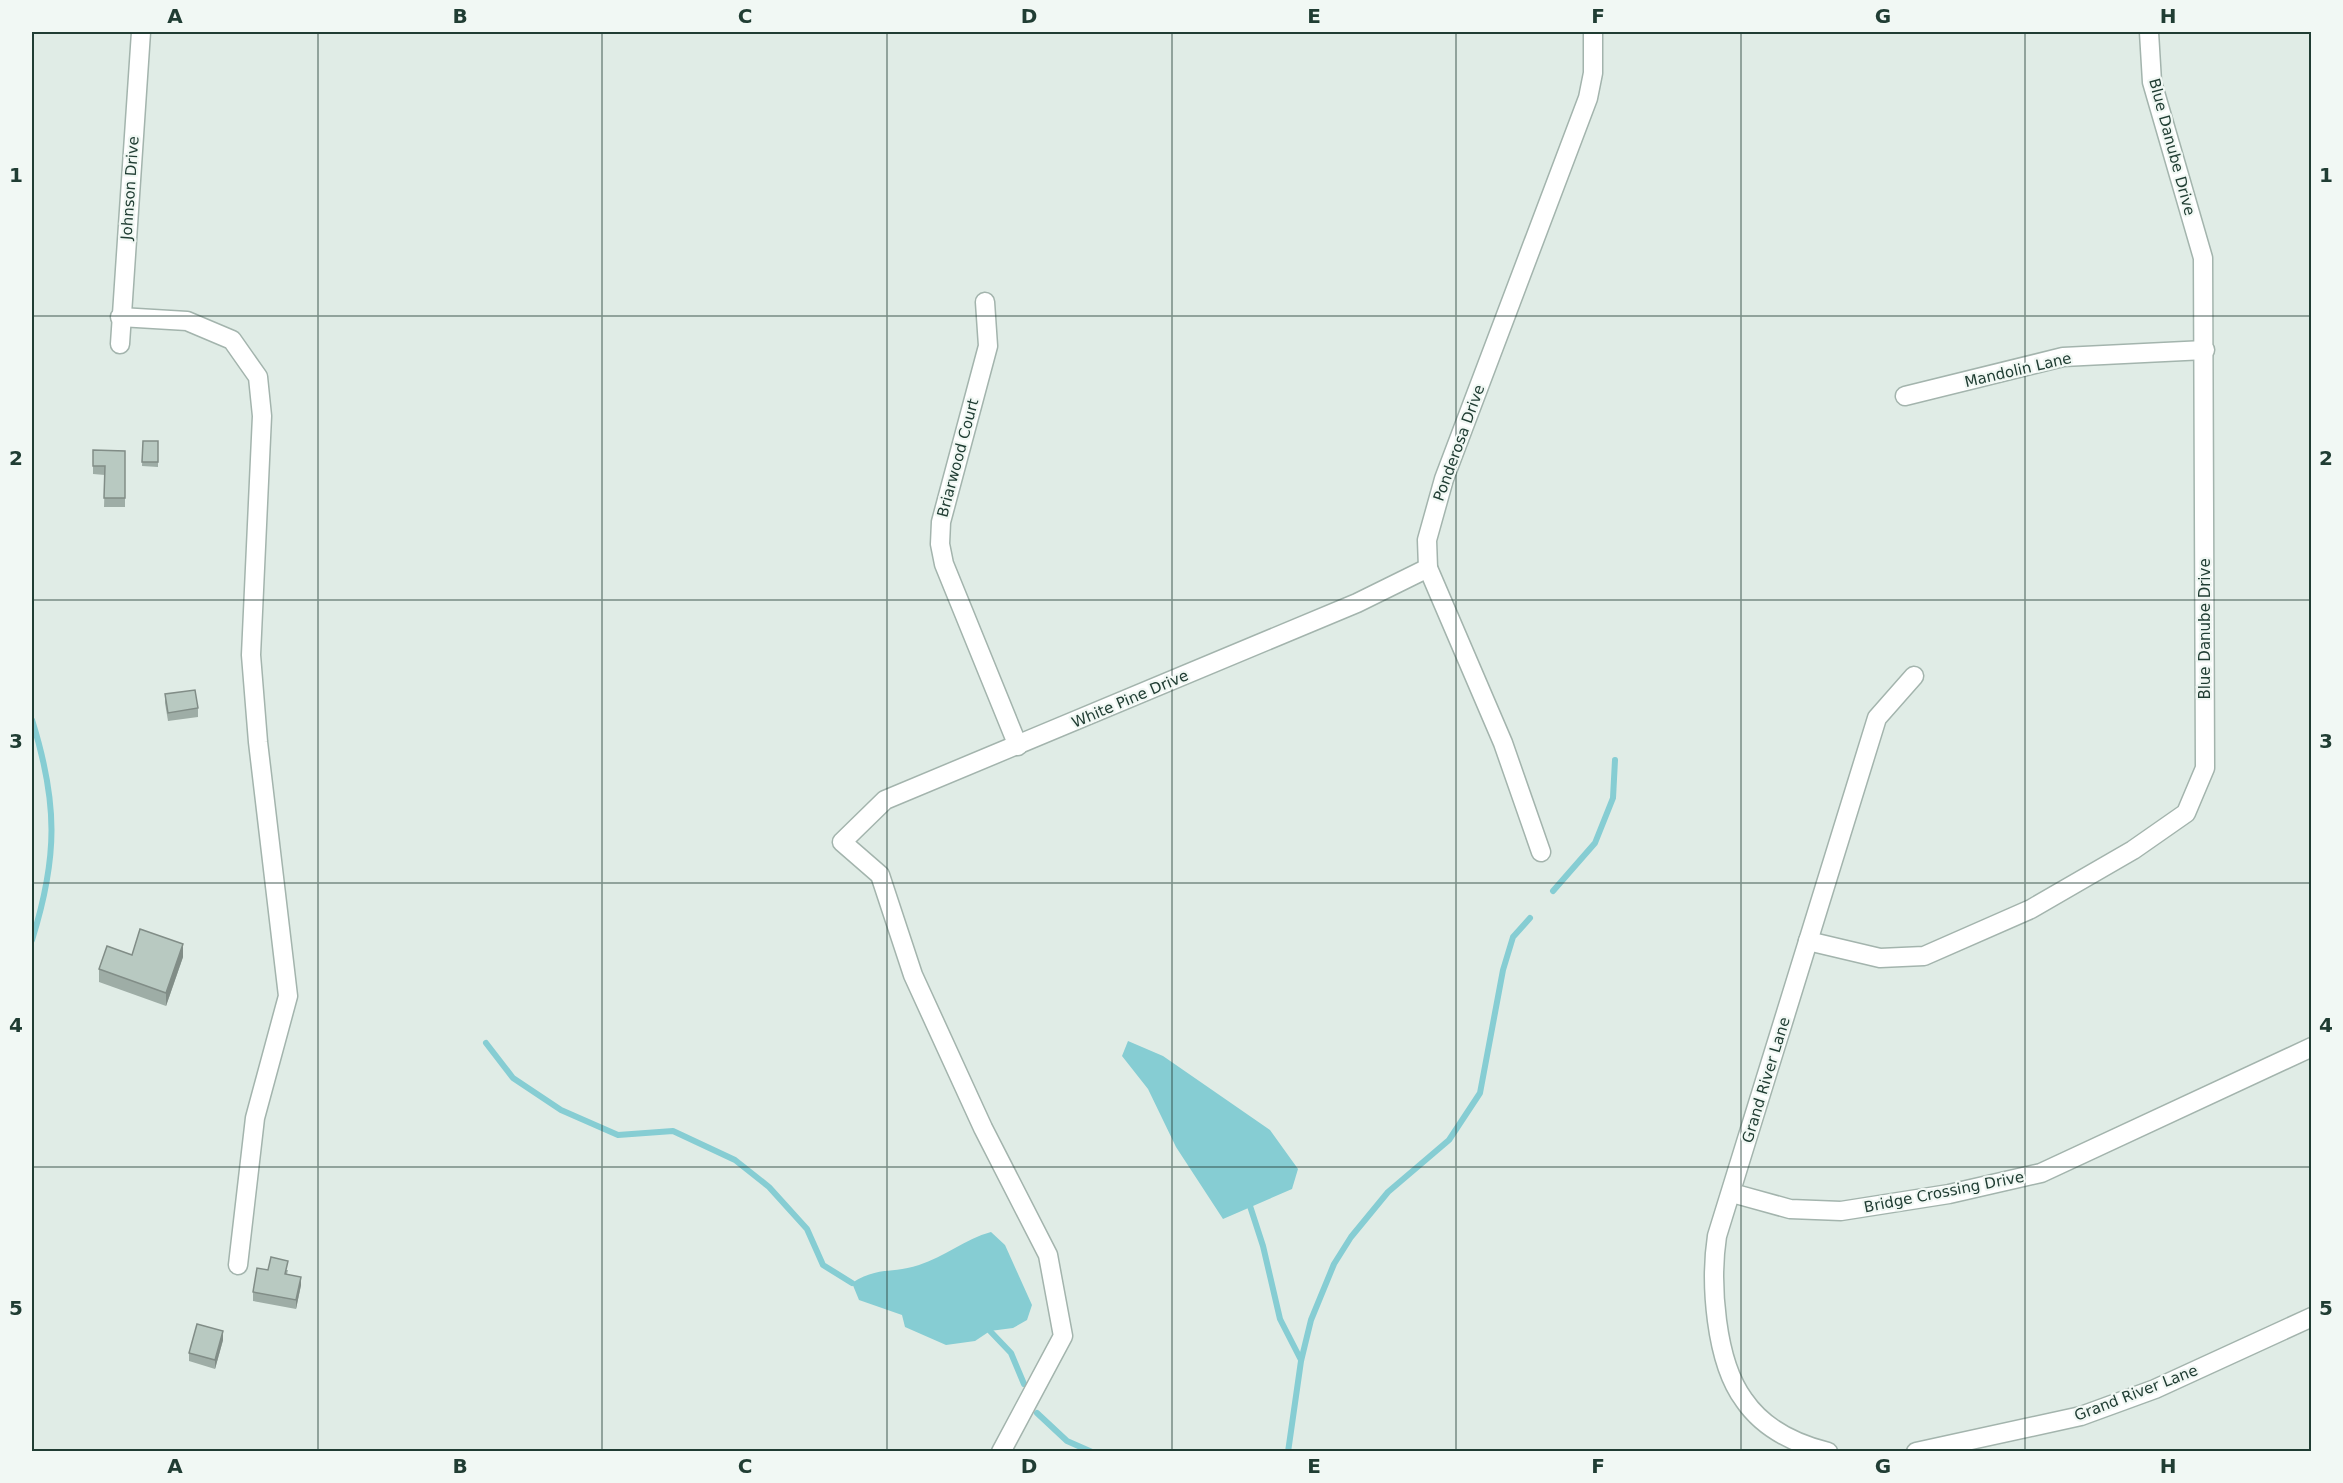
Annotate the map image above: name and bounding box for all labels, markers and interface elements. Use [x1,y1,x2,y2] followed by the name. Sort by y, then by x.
[167,4,183,28] text: A
[452,4,468,28] text: B
[738,4,752,28] text: C
[1021,4,1037,28] text: D
[1307,4,1321,28] text: E
[1591,4,1605,28] text: F
[1875,4,1891,28] text: G
[2160,4,2176,28] text: H
[2145,76,2199,218] street label: Blue Danube Drive
[117,136,143,241] street label: Johnson Drive
[9,163,23,187] text: 1
[2319,163,2333,187] text: 1
[1963,349,2073,391] street label: Mandolin Lane
[1430,382,1488,504] street label: Ponderosa Drive
[934,397,983,519] street label: Briarwood Court
[9,446,23,470] text: 2
[2319,446,2333,470] text: 2
[2196,558,2214,700] street label: Blue Danube Drive
[1069,666,1191,732] street label: White Pine Drive
[9,729,23,753] text: 3
[2319,729,2333,753] text: 3
[9,1013,23,1037] text: 4
[2319,1013,2333,1037] text: 4
[1738,1015,1794,1145] street label: Grand River Lane
[1862,1168,2026,1216] street label: Bridge Crossing Drive
[9,1296,23,1320] text: 5
[2319,1296,2333,1320] text: 5
[2072,1361,2200,1425] street label: Grand River Lane
[167,1454,183,1478] text: A
[452,1454,468,1478] text: B
[738,1454,752,1478] text: C
[1021,1454,1037,1478] text: D
[1307,1454,1321,1478] text: E
[1591,1454,1605,1478] text: F
[1875,1454,1891,1478] text: G
[2160,1454,2176,1478] text: H

